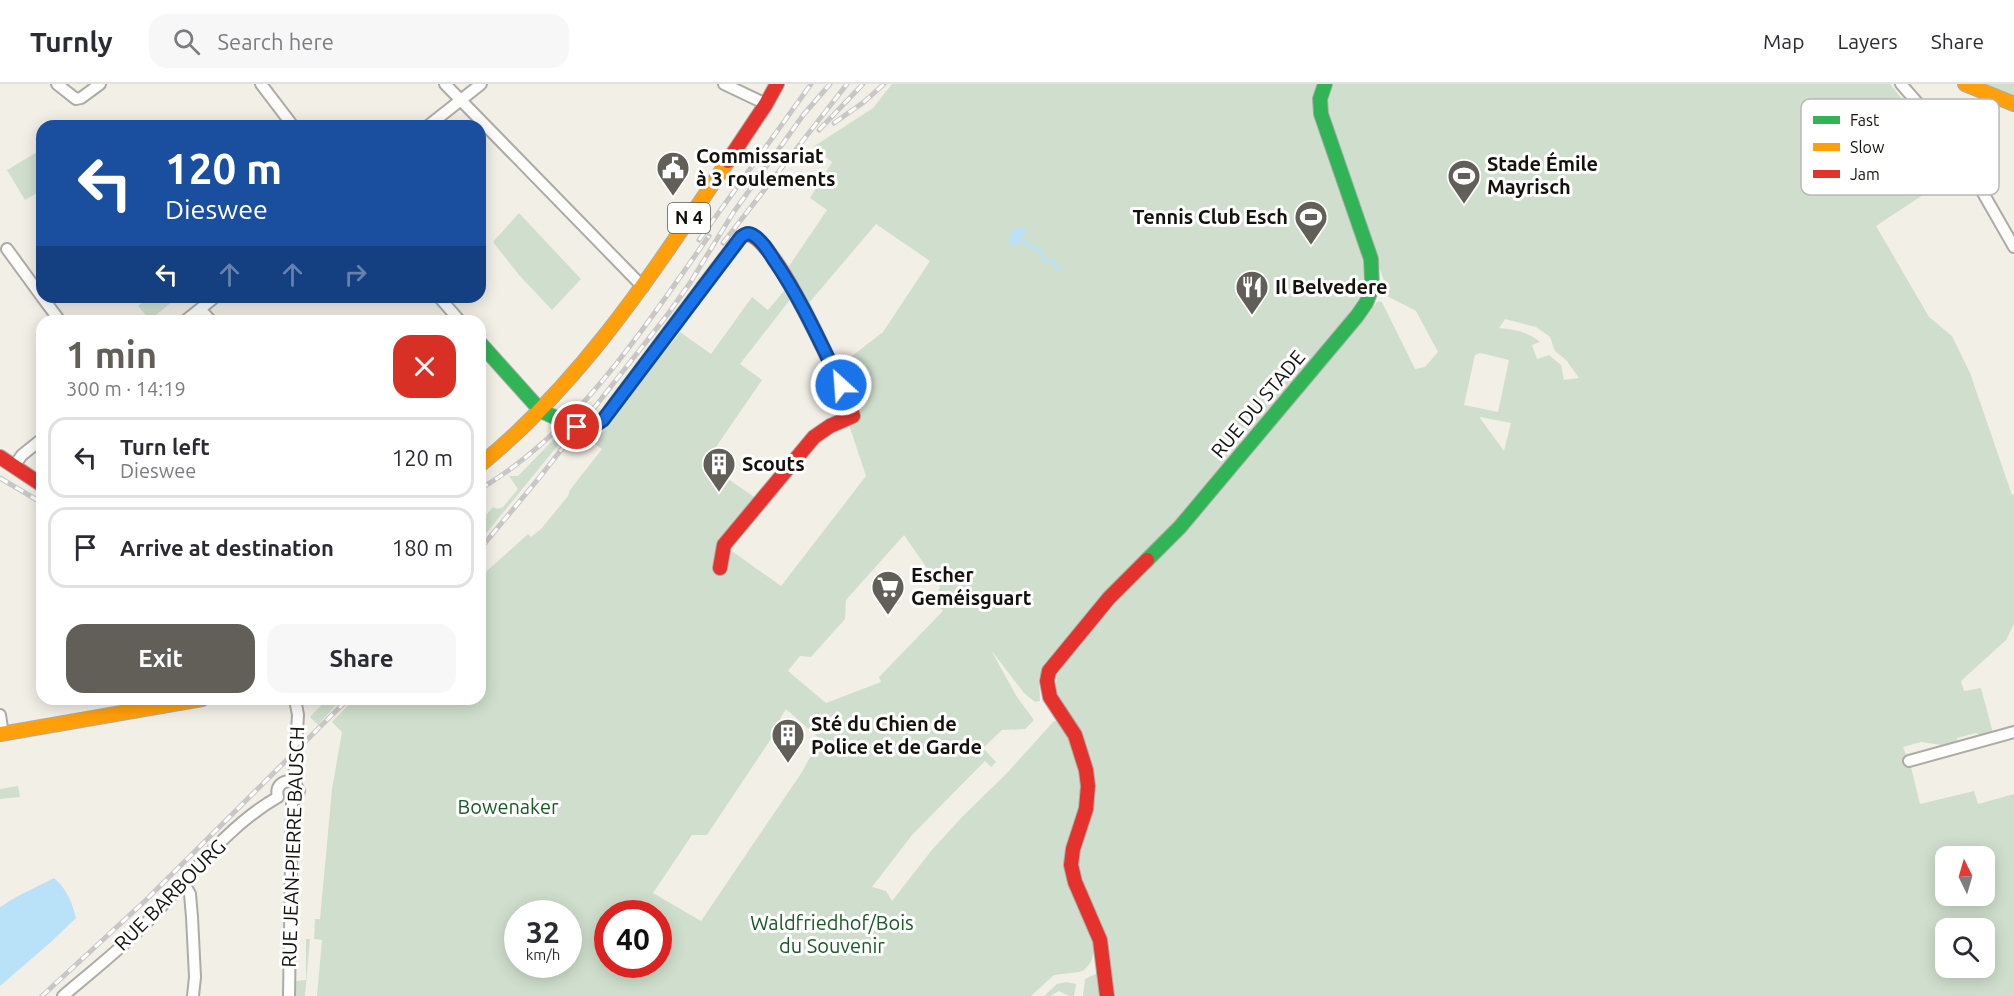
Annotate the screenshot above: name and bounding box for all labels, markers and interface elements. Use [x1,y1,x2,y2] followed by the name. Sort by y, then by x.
[149,14,569,68] search box
[170,25,203,58] icon: search
[30,26,113,57] text: Turnly
[218,29,334,54] text: Search here
[1763,29,1804,53] text: Map
[1837,29,1898,53] text: Layers
[1931,29,1984,53] text: Share
[1801,99,1999,195] legend
[1850,111,1880,129] text: Fast
[1850,138,1885,156] text: Slow
[66,144,144,222] icon: left
[696,144,836,190] place label: Commissariat à 3 roulements
[165,145,282,192] text: 120 m
[655,150,691,197] public building icon: Commissariat à 3 roulements
[1487,151,1598,198] place label: Stade Émile Mayrisch
[1446,158,1482,205] sports icon: Stade Émile Mayrisch
[1850,165,1880,183] text: Jam
[165,194,268,224] text: Dieswee
[1293,199,1329,246] sports icon: Tennis Club Esch
[668,203,710,233] road number: N 4
[1133,205,1288,228] place label: Tennis Club Esch
[150,258,183,291] icon: left
[213,258,246,291] icon: ahead
[276,258,309,291] icon: ahead
[339,258,372,291] icon: right
[1234,269,1270,316] restaurant icon: Il Belvedere
[1275,275,1388,298] place label: Il Belvedere
[66,334,157,375] text: 1 min
[393,335,456,398] button: close
[1206,345,1309,462] street label: RUE DU STADE
[809,353,873,417] position arrow
[66,377,186,400] text: 300 m · 14:19
[551,401,602,452] pin
[560,410,593,443] icon: arrive
[120,434,210,459] text: Turn left
[69,441,102,474] icon: left
[392,445,453,470] text: 120 m
[701,446,737,493] building icon: Scouts
[742,452,805,475] place label: Scouts
[120,459,196,482] text: Dieswee
[69,531,102,564] icon: arrive
[120,535,334,560] text: Arrive at destination
[392,535,453,560] text: 180 m
[911,563,1032,609] place label: Escher Geméisguart
[870,569,906,616] supermarket icon: Escher Geméisguart
[66,624,255,693] button: Exit
[267,624,456,693] button: Share
[811,712,982,758] place label: Sté du Chien de Police et de Garde
[770,717,806,764] building icon: Sté du Chien de Police et de Garde
[277,726,308,968] street label: RUE JEAN-PIERRE BAUSCH
[458,795,559,818] park label: Bowenaker
[109,834,230,955] street label: RUE BARBOURG
[1935,846,1995,906] north arrow
[1935,846,1995,978] map controls
[594,900,672,978] speed limit sign: 40
[750,911,914,957] park label: Waldfriedhof/Bois du Souvenir
[526,915,560,949] text: 32
[1935,918,1995,978] button: search
[526,946,560,963] text: km/h

